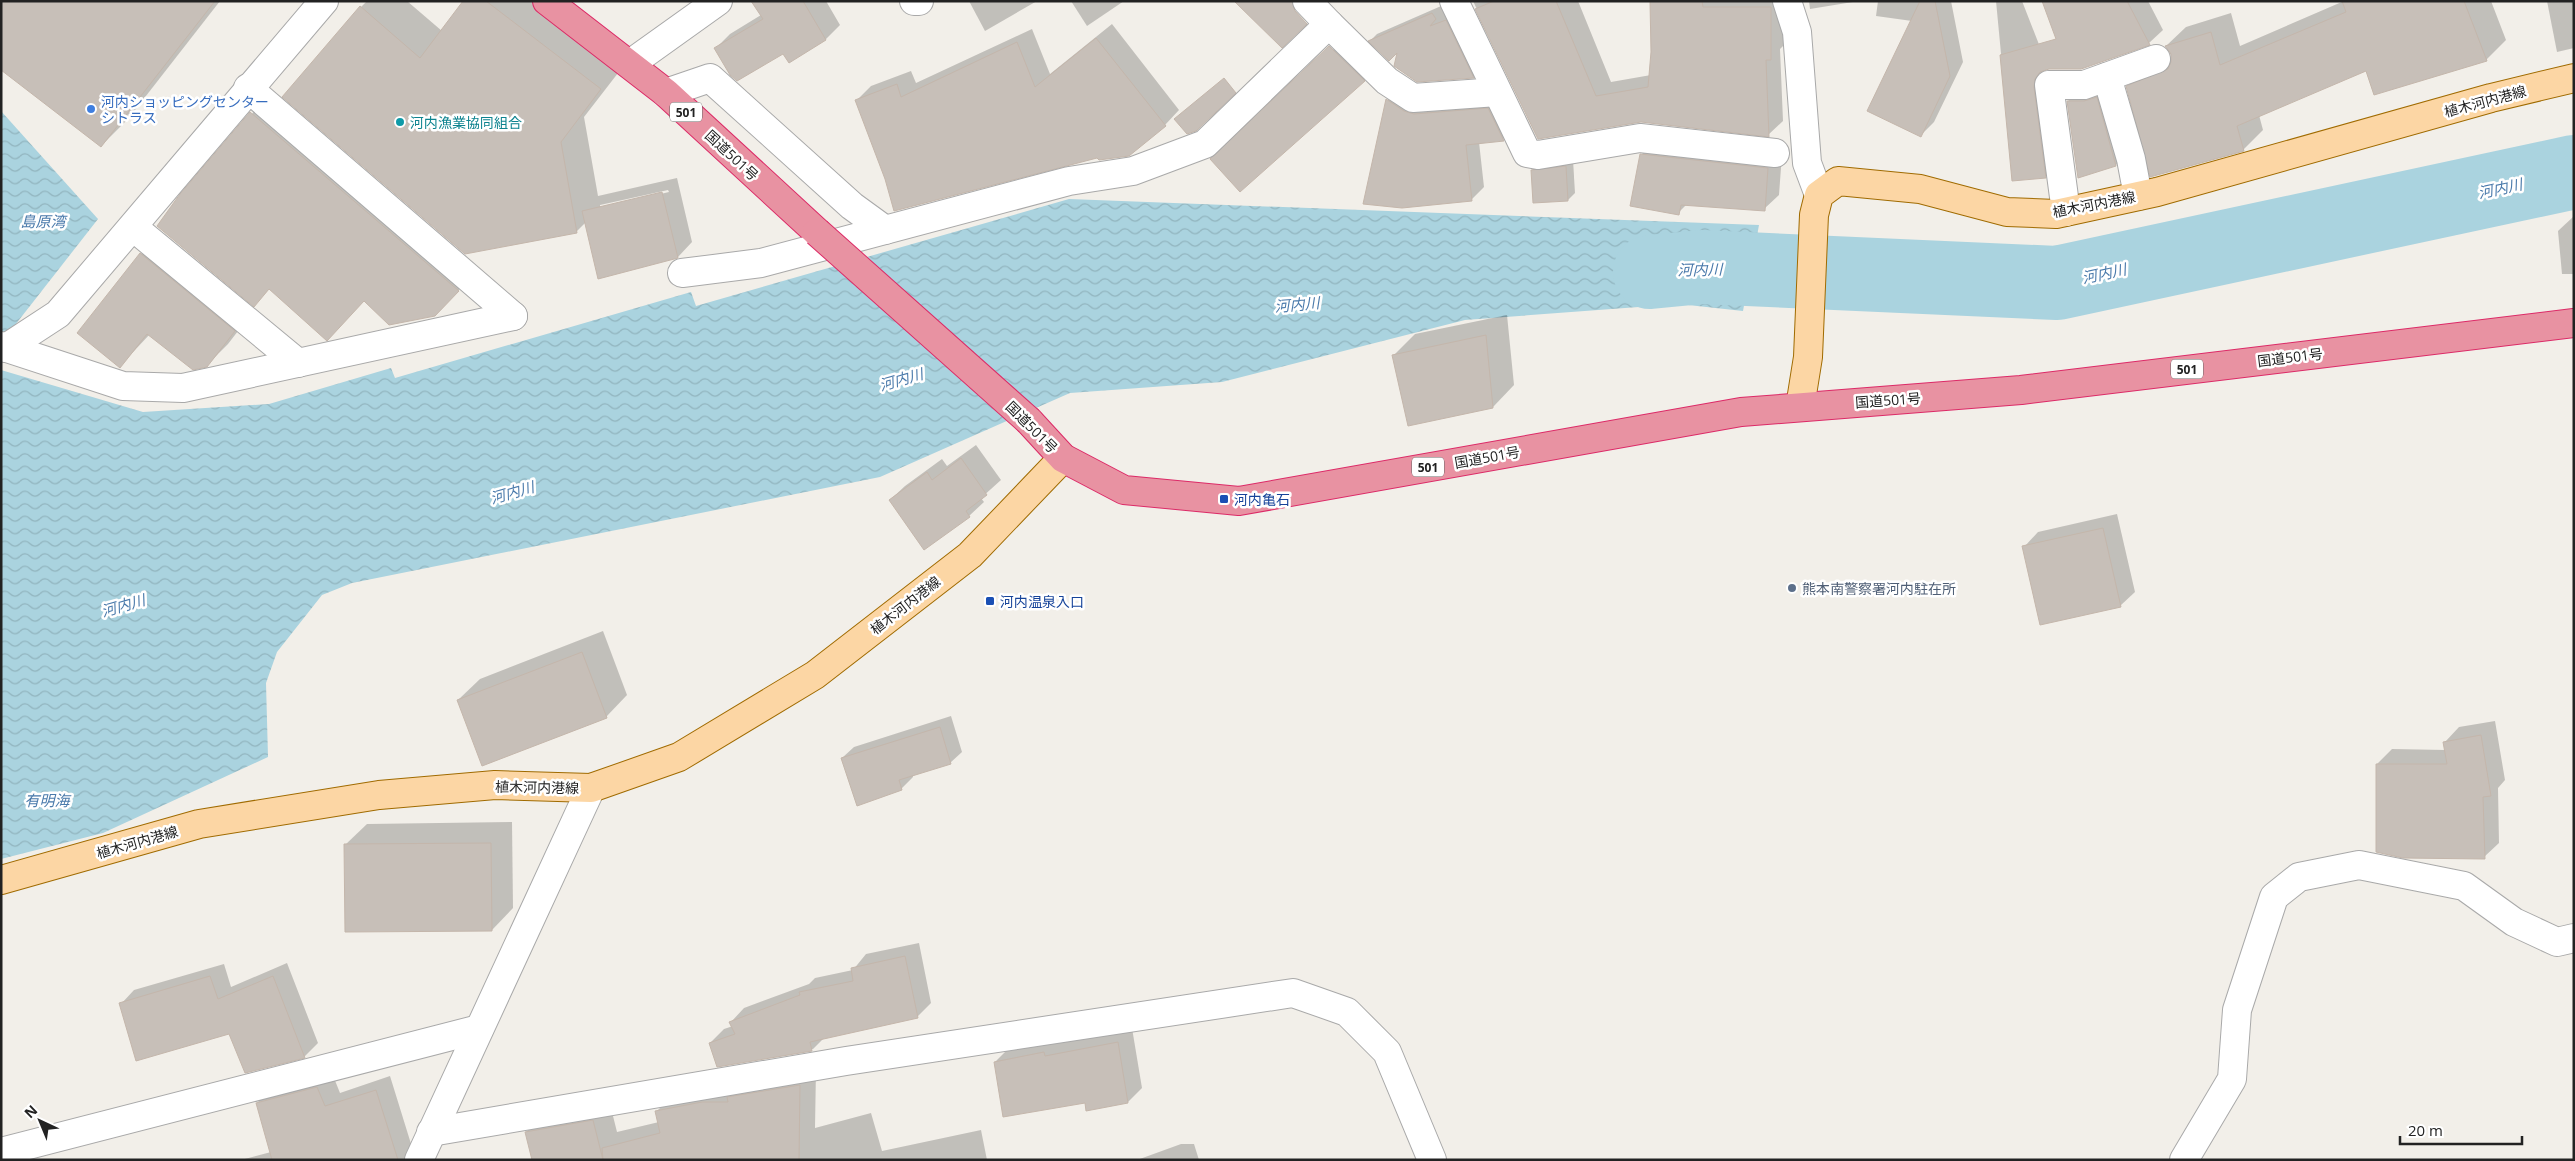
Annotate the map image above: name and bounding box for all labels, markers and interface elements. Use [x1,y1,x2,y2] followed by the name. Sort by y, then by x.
[2442,81,2528,121] street label: 植木河内港線
[101,92,269,127] place label: 河内ショッピングセンター シトラス
[670,102,702,121] road number: 501
[85,103,97,115] marker: 河内ショッピングセンター シトラス
[410,113,522,132] place label: 河内漁業協同組合
[394,116,406,128] marker: 河内漁業協同組合
[701,126,763,184] street label: 国道501号
[2476,173,2526,202] water label: 河内川
[2051,187,2137,221] street label: 植木河内港線
[20,211,68,231] water label: 島原湾
[2080,258,2130,287] water label: 河内川
[1677,259,1725,279] water label: 河内川
[1274,292,1322,316] water label: 河内川
[2256,344,2324,370] street label: 国道501号
[2171,359,2203,378] road number: 501
[877,363,927,395] water label: 河内川
[1854,388,1922,412] street label: 国道501号
[1002,397,1062,457] street label: 国道501号
[1453,442,1521,472] street label: 国道501号
[1412,458,1444,477] road number: 501
[488,476,538,508] water label: 河内川
[1234,490,1290,509] place label: 河内亀石
[1218,493,1230,505] marker: 河内亀石
[866,572,944,638] street label: 植木河内港線
[1802,579,1956,598] place label: 熊本南警察署河内駐在所
[1786,582,1798,594] marker: 熊本南警察署河内駐在所
[99,589,149,621] water label: 河内川
[1000,592,1084,611] place label: 河内温泉入口
[984,595,996,607] marker: 河内温泉入口
[495,777,579,797] street label: 植木河内港線
[24,790,71,810] water label: 有明海
[94,821,180,863] street label: 植木河内港線
[15,1096,65,1146] north arrow
[20,1100,41,1122] text: N
[2400,1114,2522,1146] scale bar
[2408,1120,2443,1140] text: 20 m

